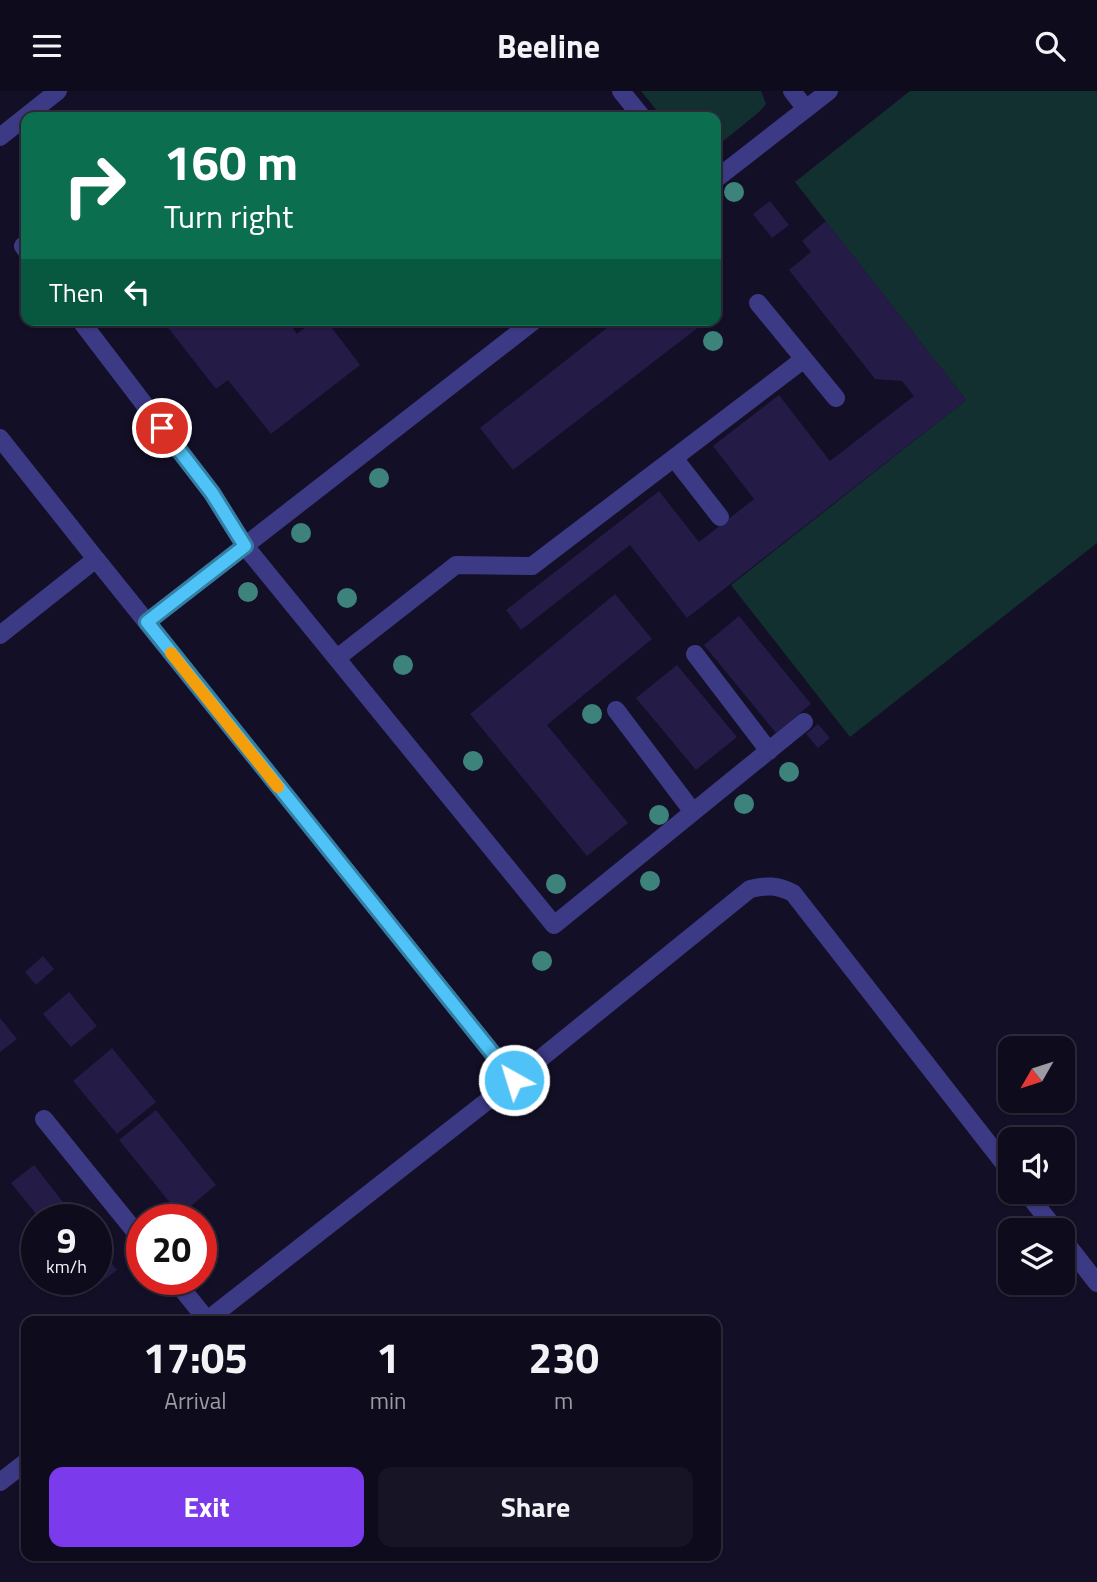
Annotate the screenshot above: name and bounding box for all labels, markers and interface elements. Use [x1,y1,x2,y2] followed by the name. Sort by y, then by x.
[497,22,600,70] text: Beeline
[28,27,66,65] icon: menu
[1031,27,1069,65] icon: search
[164,124,298,199] text: 160 m
[49,140,140,231] icon: right
[164,192,293,240] text: Turn right
[49,273,104,312] text: Then
[118,273,156,311] icon: left
[132,398,192,458] pin
[143,409,181,447] icon: arrive
[998,1036,1074,1113] north arrow
[998,1036,1075,1295] map controls
[477,1043,551,1117] position arrow
[998,1127,1075,1204] button: sound
[126,1204,217,1295] speed limit sign: 20
[57,1213,76,1267] text: 9
[998,1218,1075,1295] button: layers
[46,1253,87,1280] text: km/h
[143,1325,248,1389] text: 17:05
[376,1325,400,1389] text: 1
[528,1325,599,1389] text: 230
[164,1383,227,1418] text: Arrival
[370,1383,406,1418] text: min
[554,1383,573,1418] text: m
[49,1467,364,1547] button: Exit
[378,1467,693,1547] button: Share

